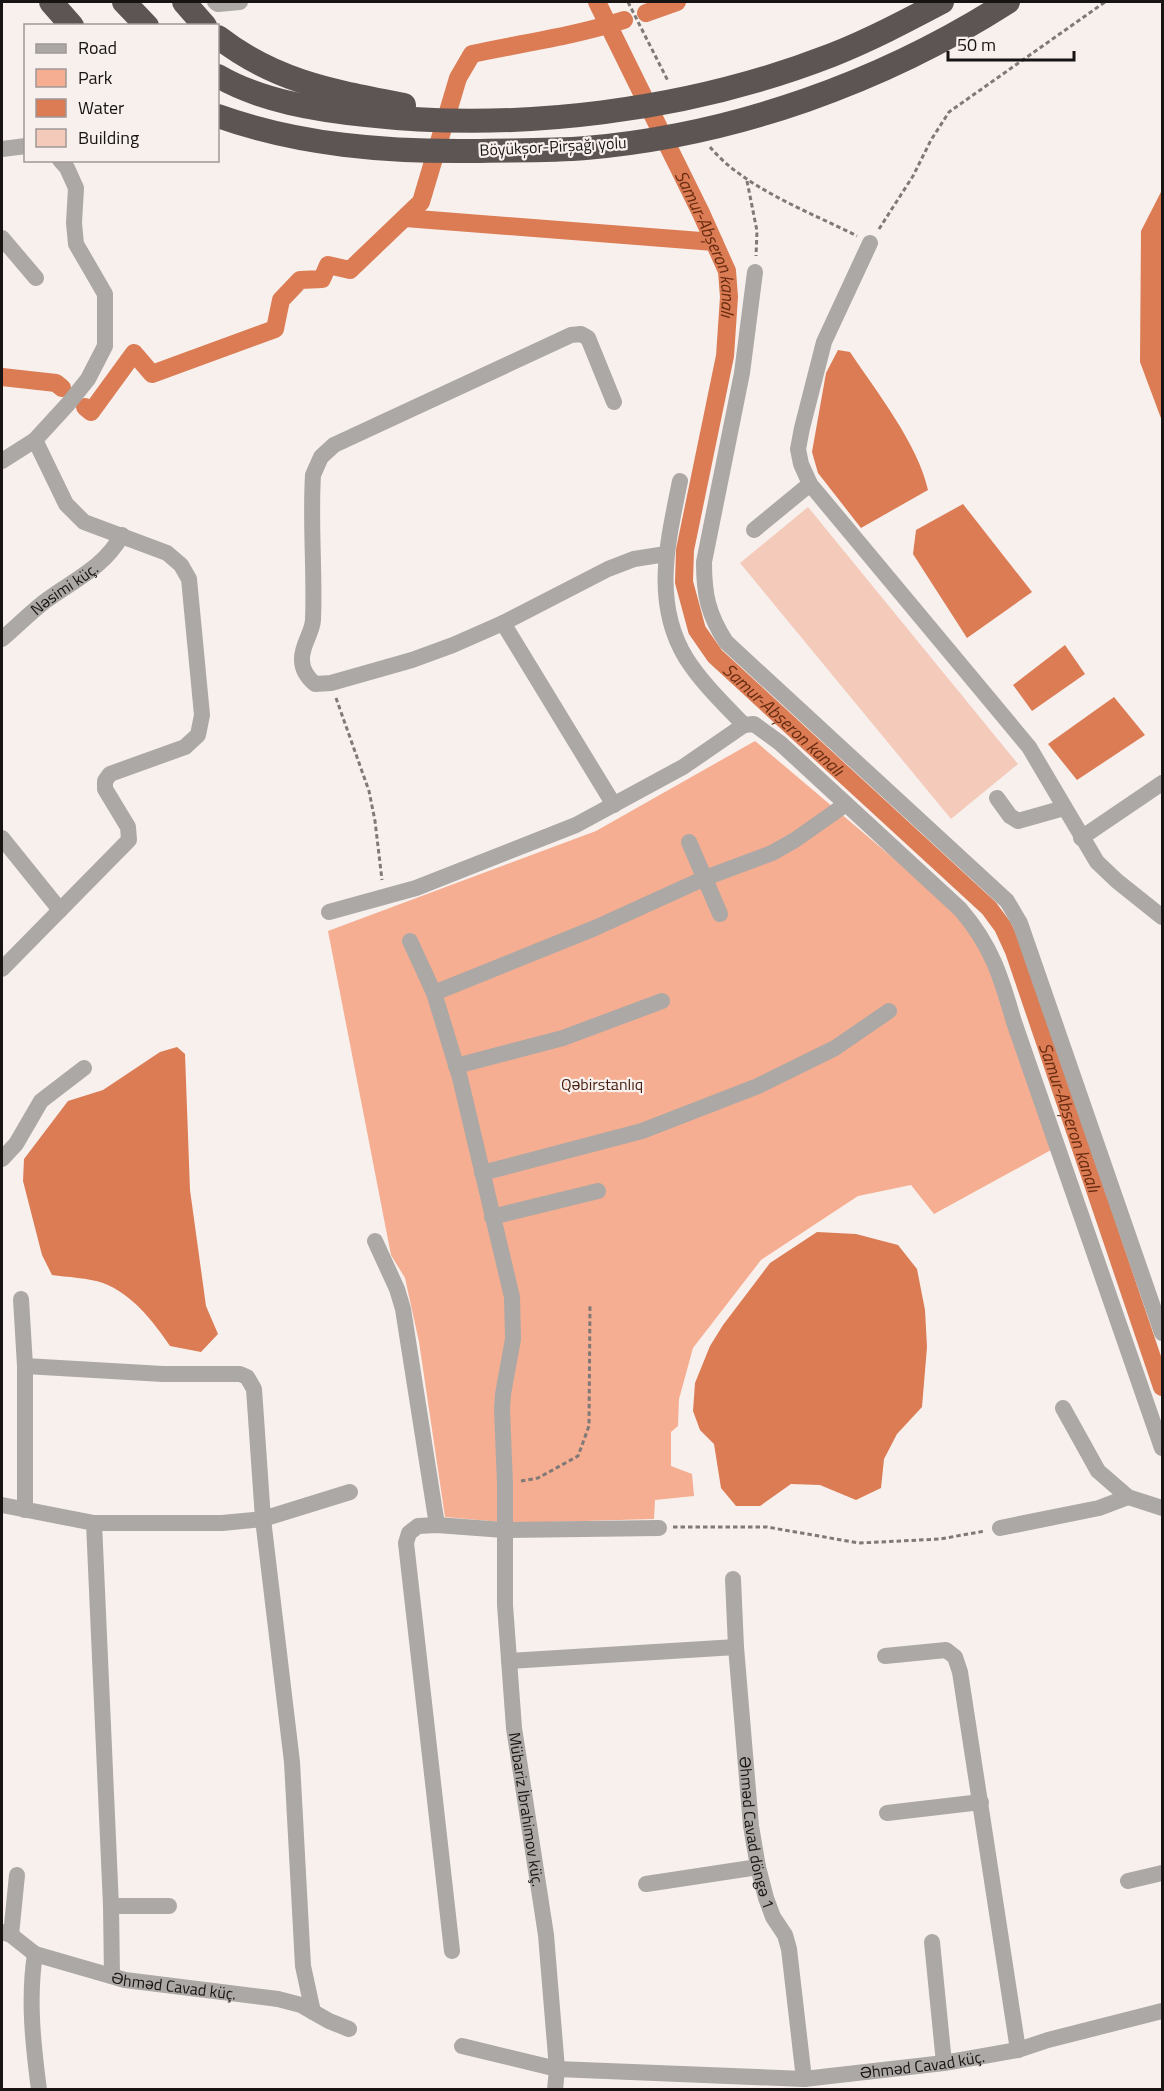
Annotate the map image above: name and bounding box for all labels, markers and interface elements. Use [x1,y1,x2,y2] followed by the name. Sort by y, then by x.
[24,24,219,162] legend
[948,24,1074,62] scale bar
[957,31,996,58] text: 50 m
[78,34,117,61] text: Road
[78,64,113,91] text: Park
[78,94,124,121] text: Water
[78,124,139,151] text: Building
[479,130,627,162] street label: Böyükşor-Pirşağı yolu
[668,165,743,319] water label: Samur-Abşeron kanalı
[25,557,103,621] street label: Nəsimi küç.
[717,656,851,783] water label: Samur-Abşeron kanalı
[1032,1039,1109,1196] water label: Samur-Abşeron kanalı
[561,1072,643,1096] park label: Qəbirstanlıq
[503,1731,550,1888] street label: Mübariz İbrahimov küç.
[733,1755,781,1912] street label: Əhməd Cavad döngə 1
[109,1965,238,2006] street label: Əhməd Cavad küç.
[858,2044,987,2085] street label: Əhməd Cavad küç.

